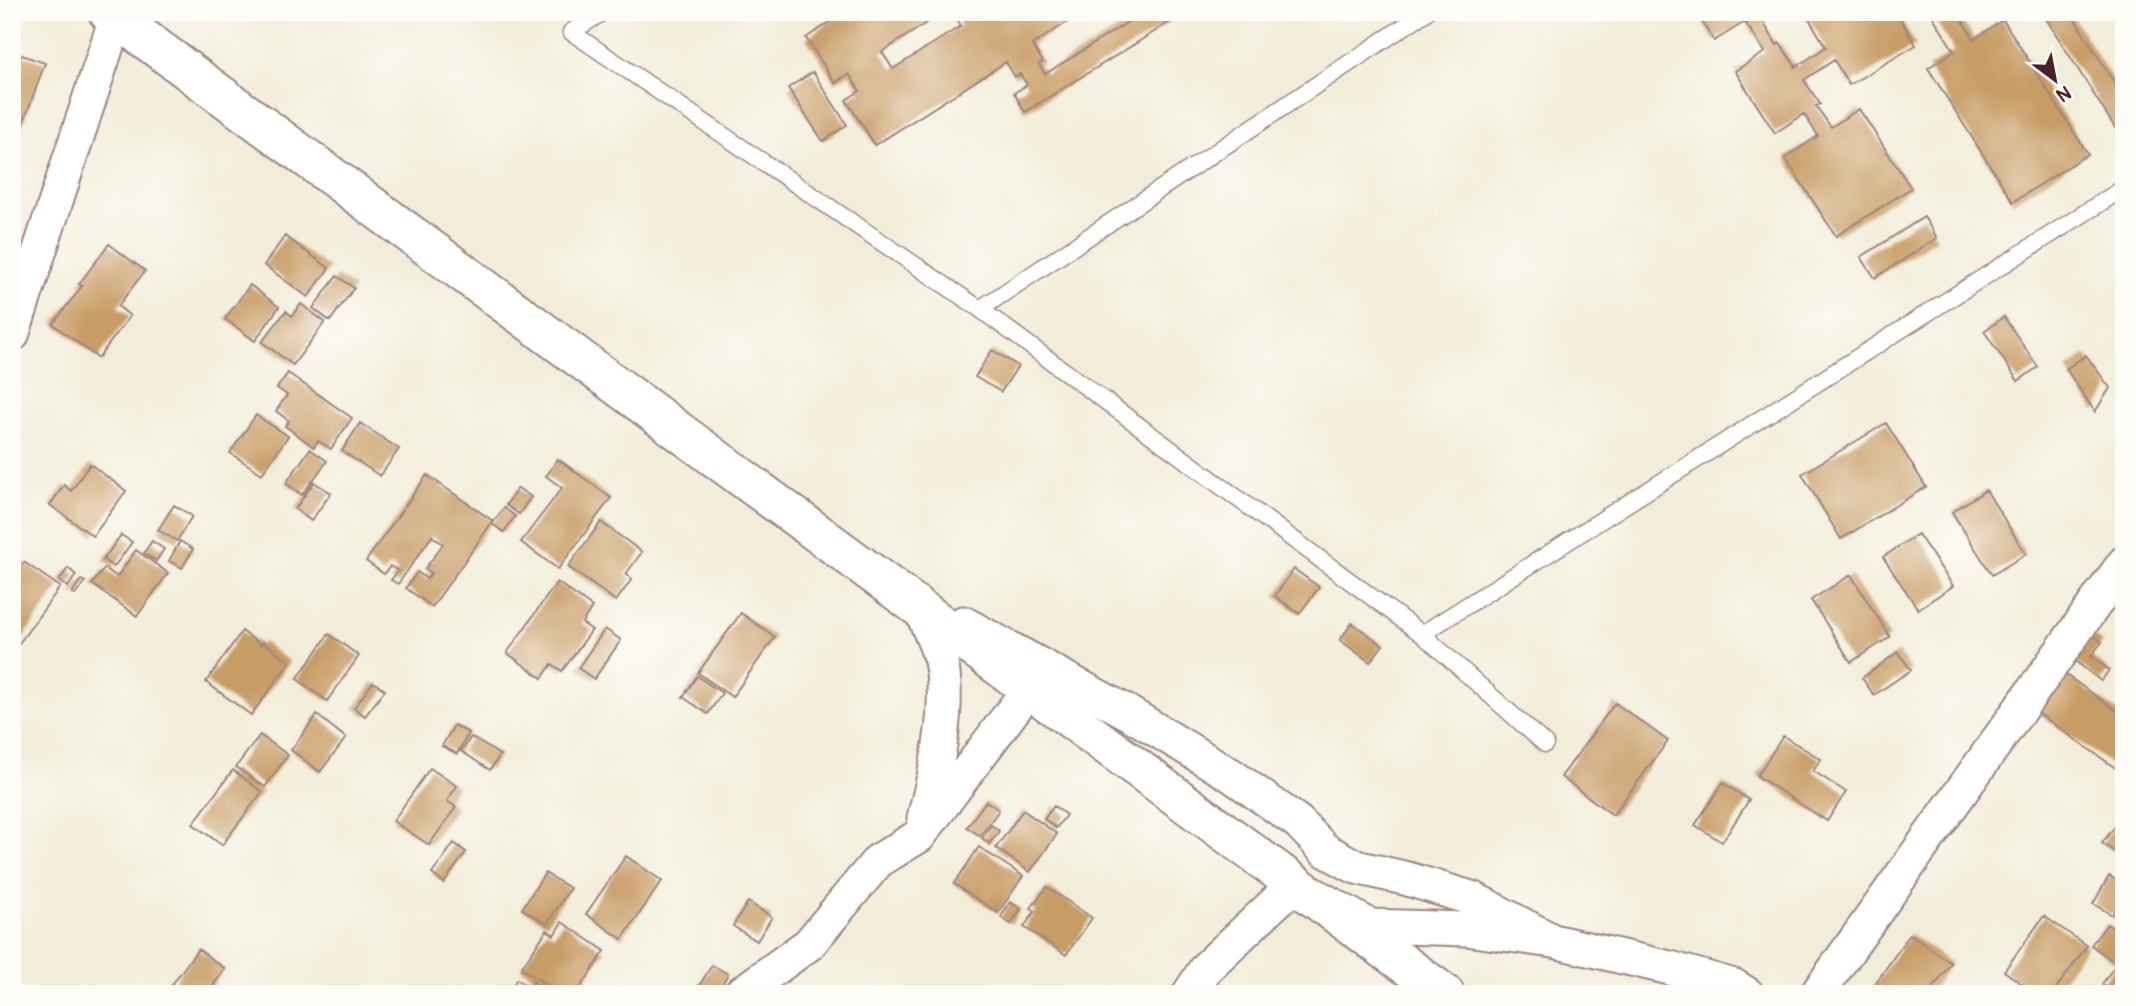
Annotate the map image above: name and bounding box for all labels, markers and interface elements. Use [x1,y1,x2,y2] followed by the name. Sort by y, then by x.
[2021,46,2090,116] north arrow
[2052,80,2075,107] text: N

